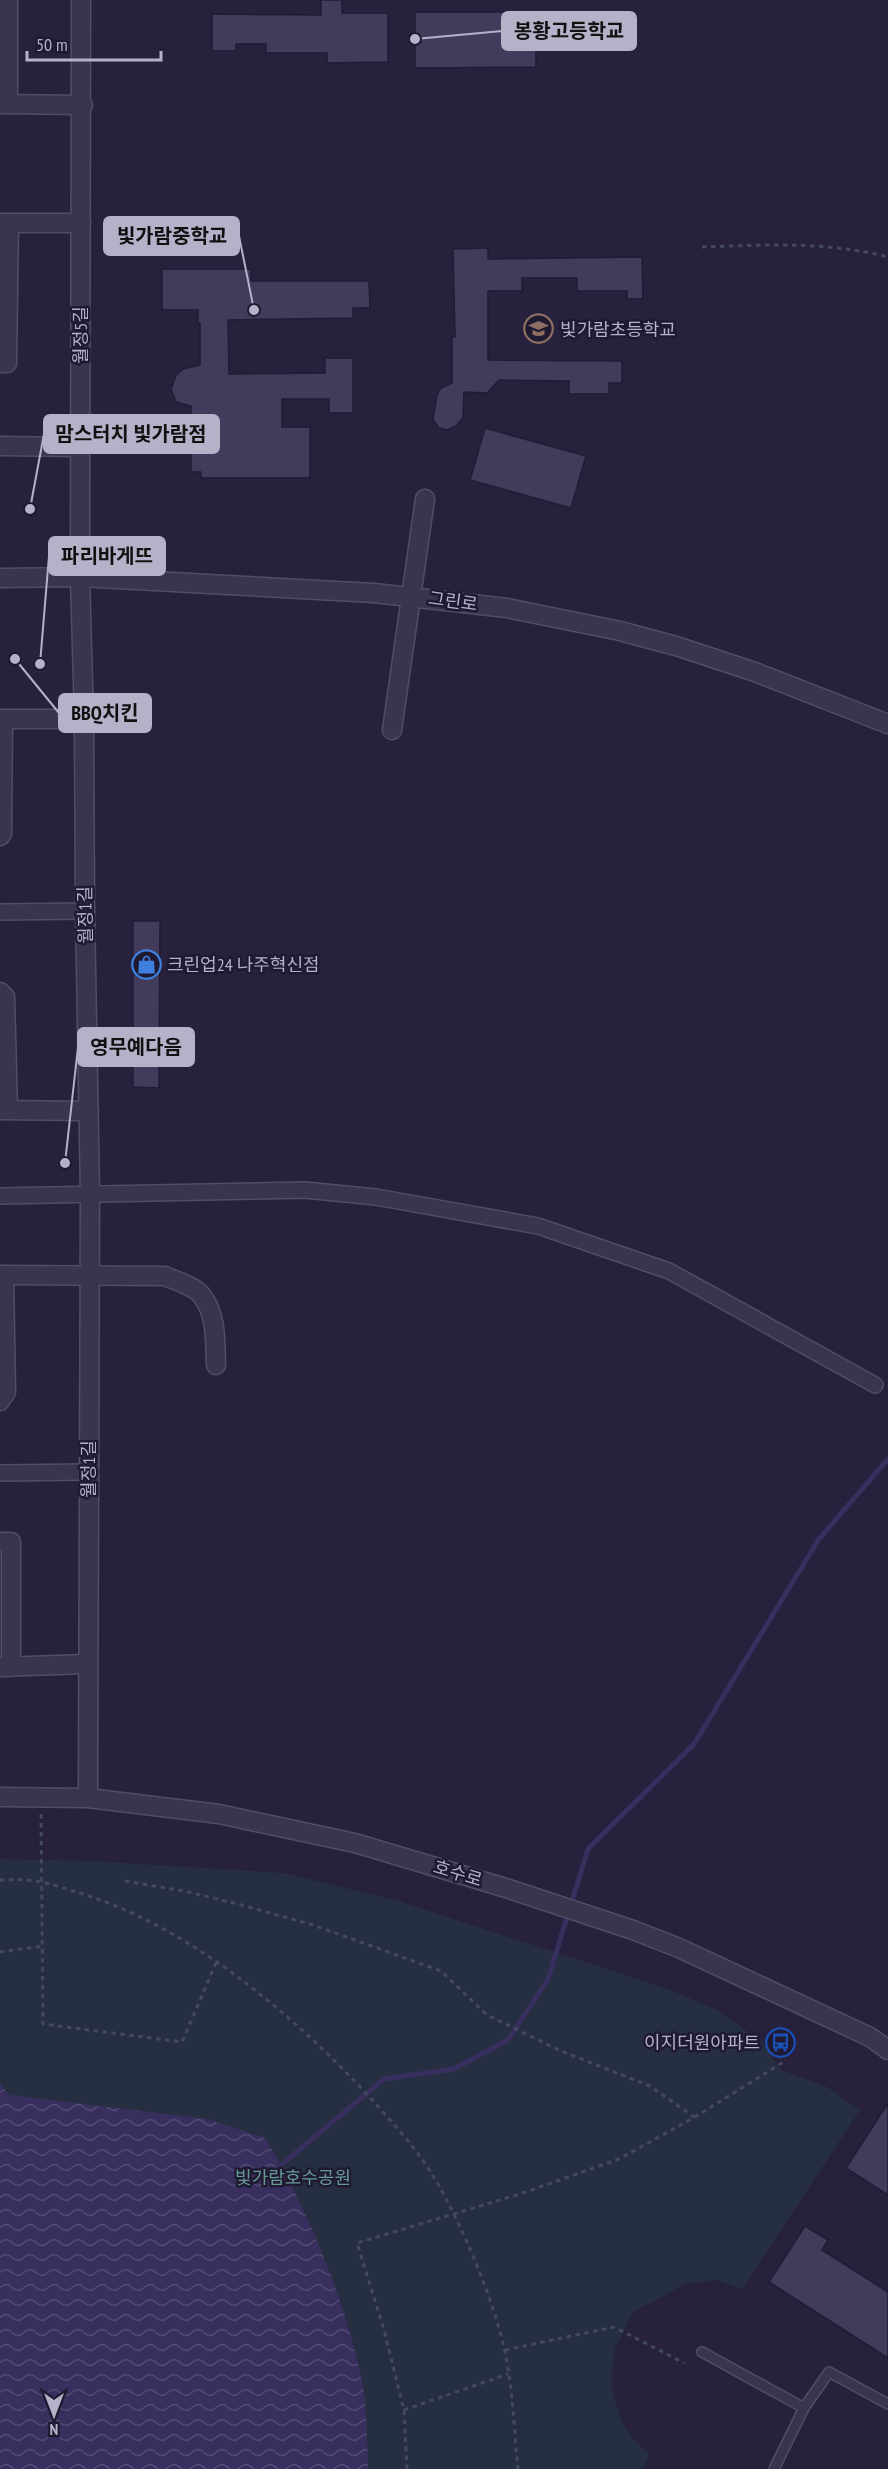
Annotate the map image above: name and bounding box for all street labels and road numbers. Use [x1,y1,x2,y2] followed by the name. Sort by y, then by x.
[69,306,92,364] street label: 월정5길
[427,586,479,616] street label: 그린로
[73,886,97,944] street label: 월정1길
[77,1440,100,1498] street label: 월정1길
[431,1855,485,1891] street label: 호수로

